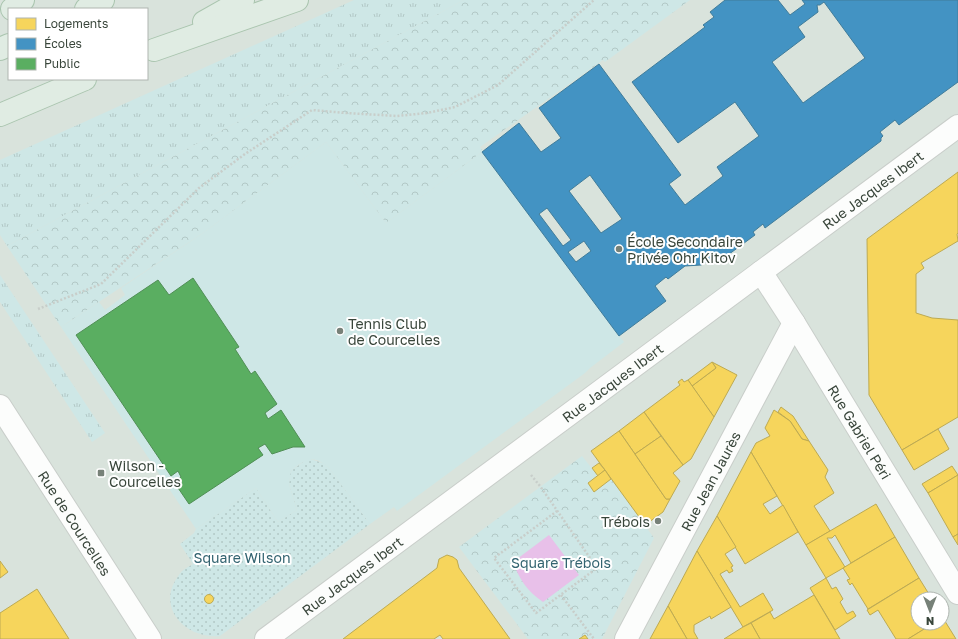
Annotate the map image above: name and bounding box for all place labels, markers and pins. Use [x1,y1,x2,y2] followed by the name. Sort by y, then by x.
[627,233,743,266] place label: École Secondaire Privée Ohr Kitov
[614,244,624,254] marker: École Secondaire Privée Ohr Kitov
[348,315,440,348] place label: Tennis Club de Courcelles
[335,326,345,336] marker: Tennis Club de Courcelles
[109,457,181,490] place label: Wilson - Courcelles
[96,468,106,478] marker: Wilson - Courcelles
[601,513,650,530] place label: Trébois
[653,516,663,526] marker: Trébois

